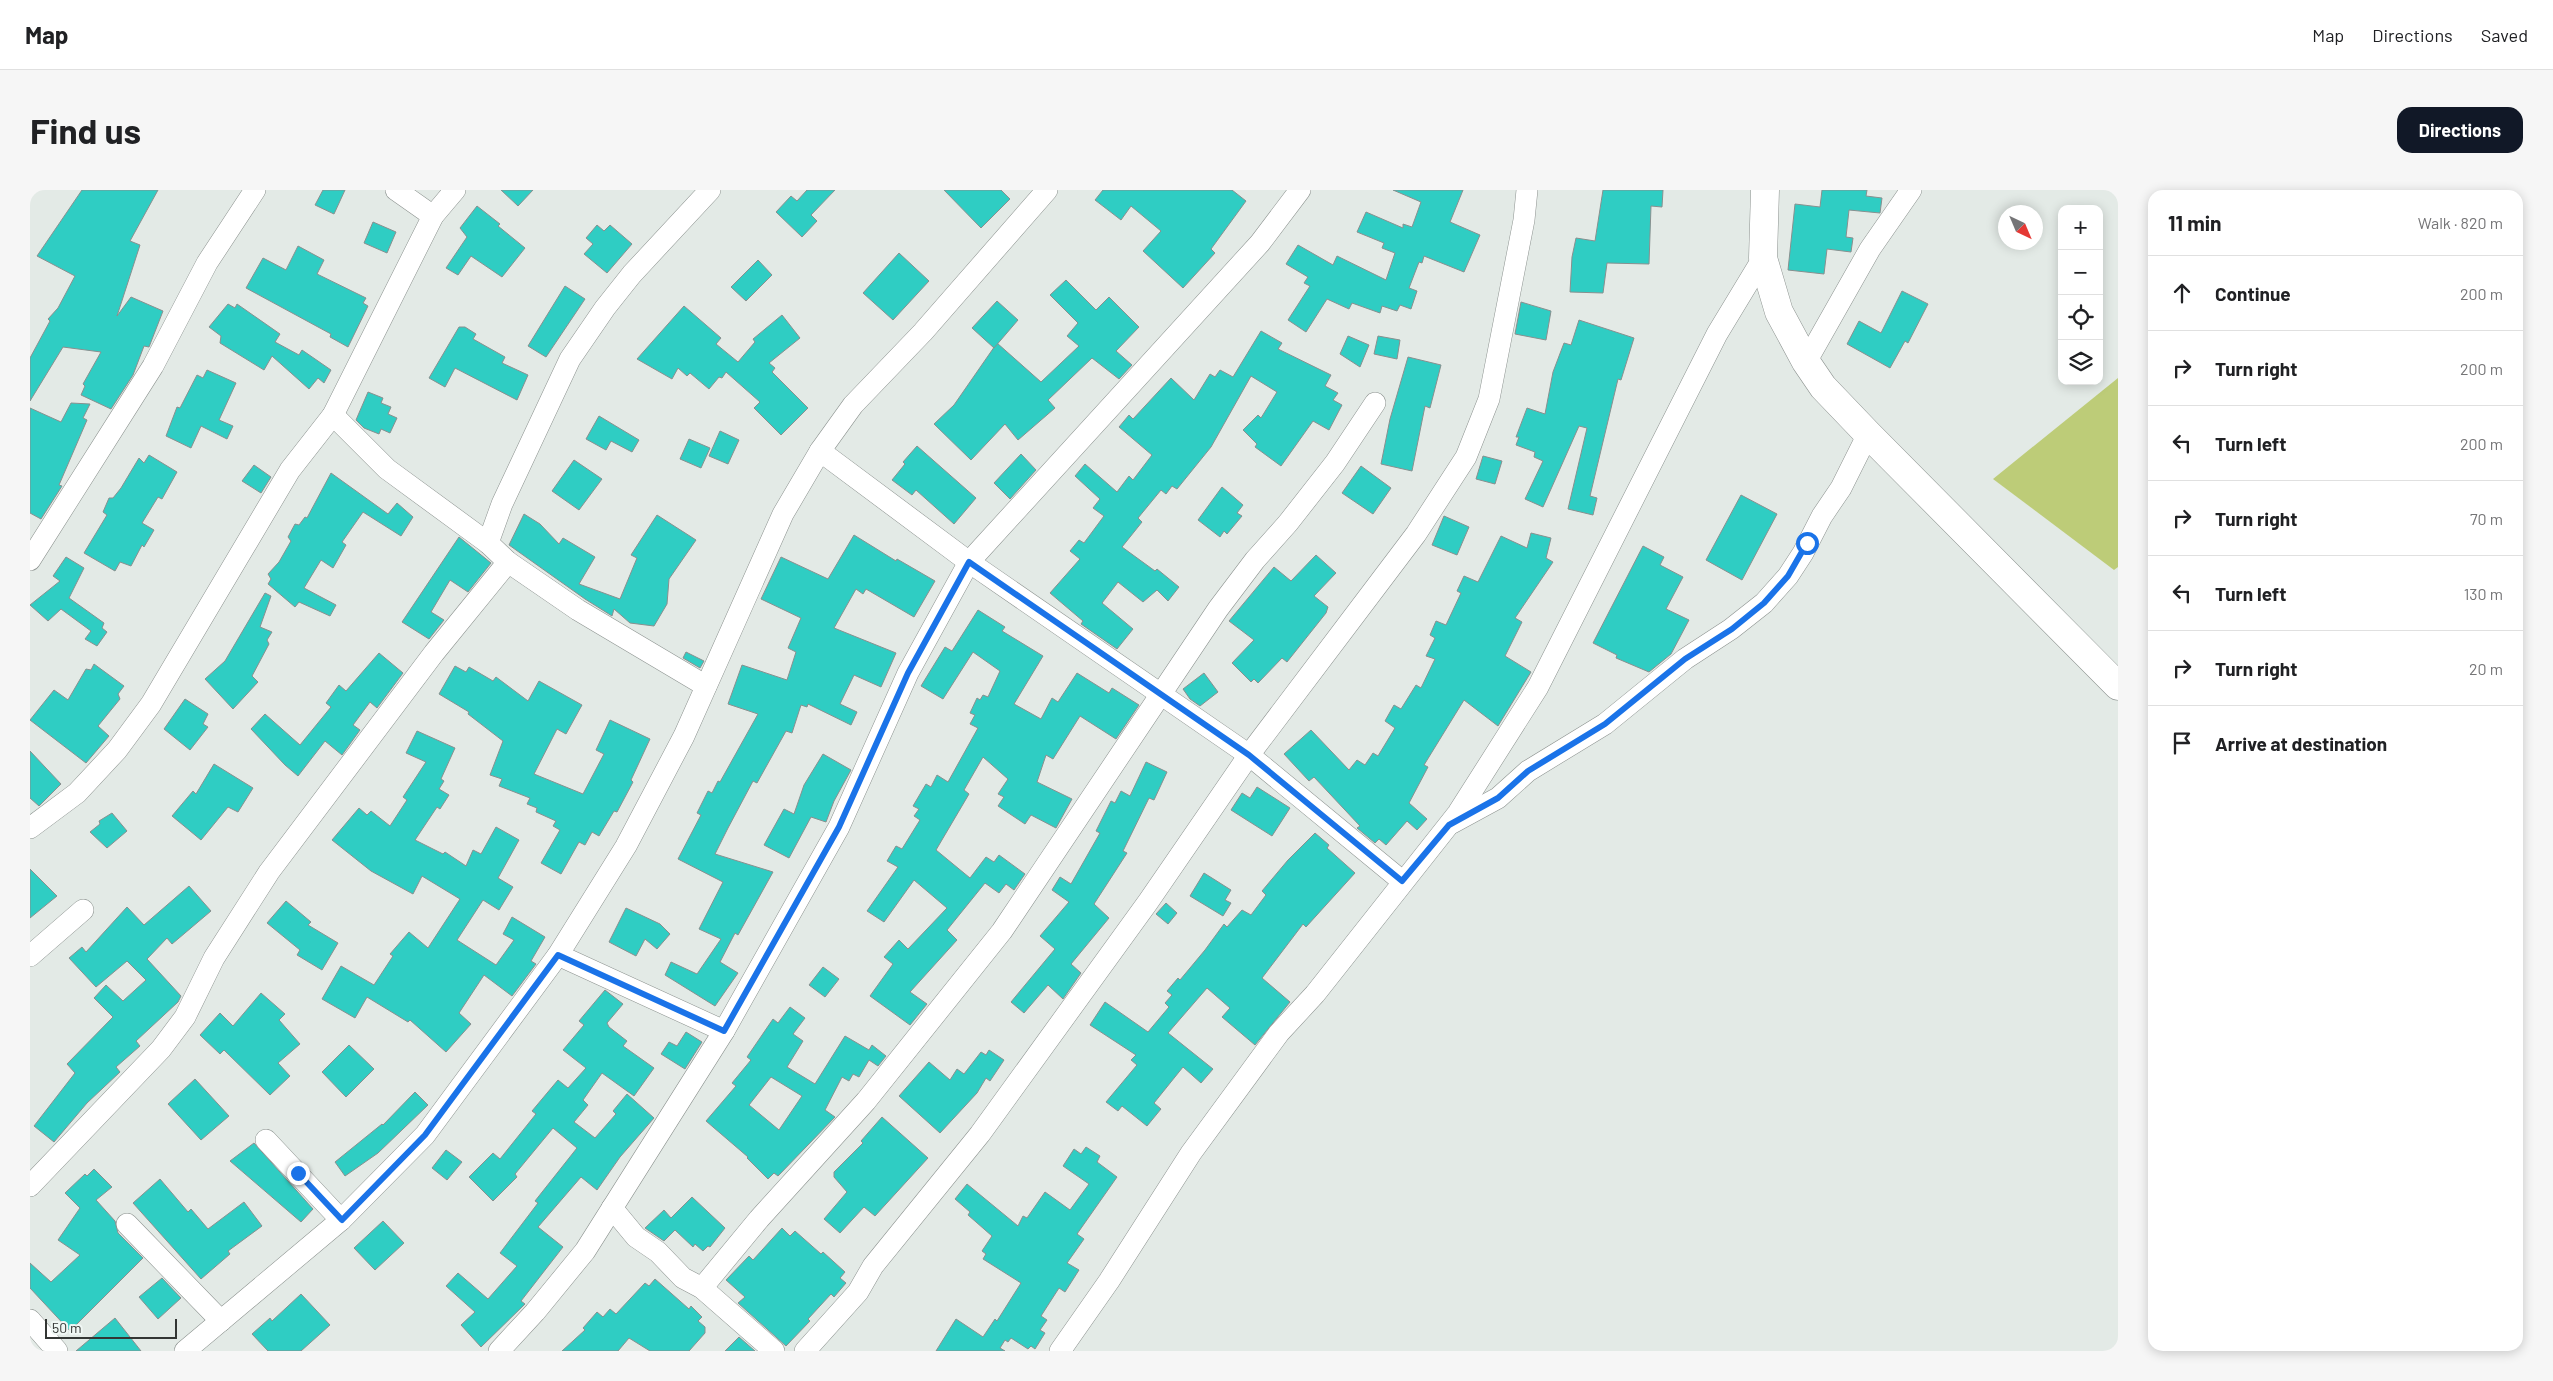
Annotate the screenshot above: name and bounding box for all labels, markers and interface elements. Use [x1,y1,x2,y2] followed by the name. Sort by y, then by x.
[25,20,68,49] text: Map
[2312,24,2344,46] text: Map
[2372,24,2453,46] text: Directions
[2481,24,2528,46] text: Saved
[2397,107,2523,153] button: Directions
[30,109,141,151] text: Find us
[1998,205,2043,250] north arrow
[2058,205,2103,385] map controls
[2058,205,2103,250] button: +
[2168,210,2222,235] text: 11 min
[2418,213,2503,232] text: Walk · 820 m
[2058,250,2103,295] button: −
[2168,279,2196,307] icon: ahead
[2215,282,2291,305] text: Continue
[2460,284,2503,303] text: 200 m
[2058,295,2103,340] button: locate
[2058,340,2103,385] button: layers
[2168,354,2196,382] icon: right
[2215,357,2297,380] text: Turn right
[2460,359,2503,378] text: 200 m
[2168,429,2196,457] icon: left
[2215,432,2286,455] text: Turn left
[2460,434,2503,453] text: 200 m
[2168,504,2196,532] icon: right
[2215,507,2297,530] text: Turn right
[2470,509,2503,528] text: 70 m
[1796,532,1819,555] route start
[2168,579,2196,607] icon: left
[2215,582,2286,605] text: Turn left
[2464,584,2503,603] text: 130 m
[2168,654,2196,682] icon: right
[2215,657,2297,680] text: Turn right
[2469,659,2503,678] text: 20 m
[2168,729,2196,757] icon: arrive
[2215,732,2387,755] text: Arrive at destination
[287,1162,310,1185] route end
[45,1316,178,1339] scale bar
[52,1319,81,1336] text: 50 m

